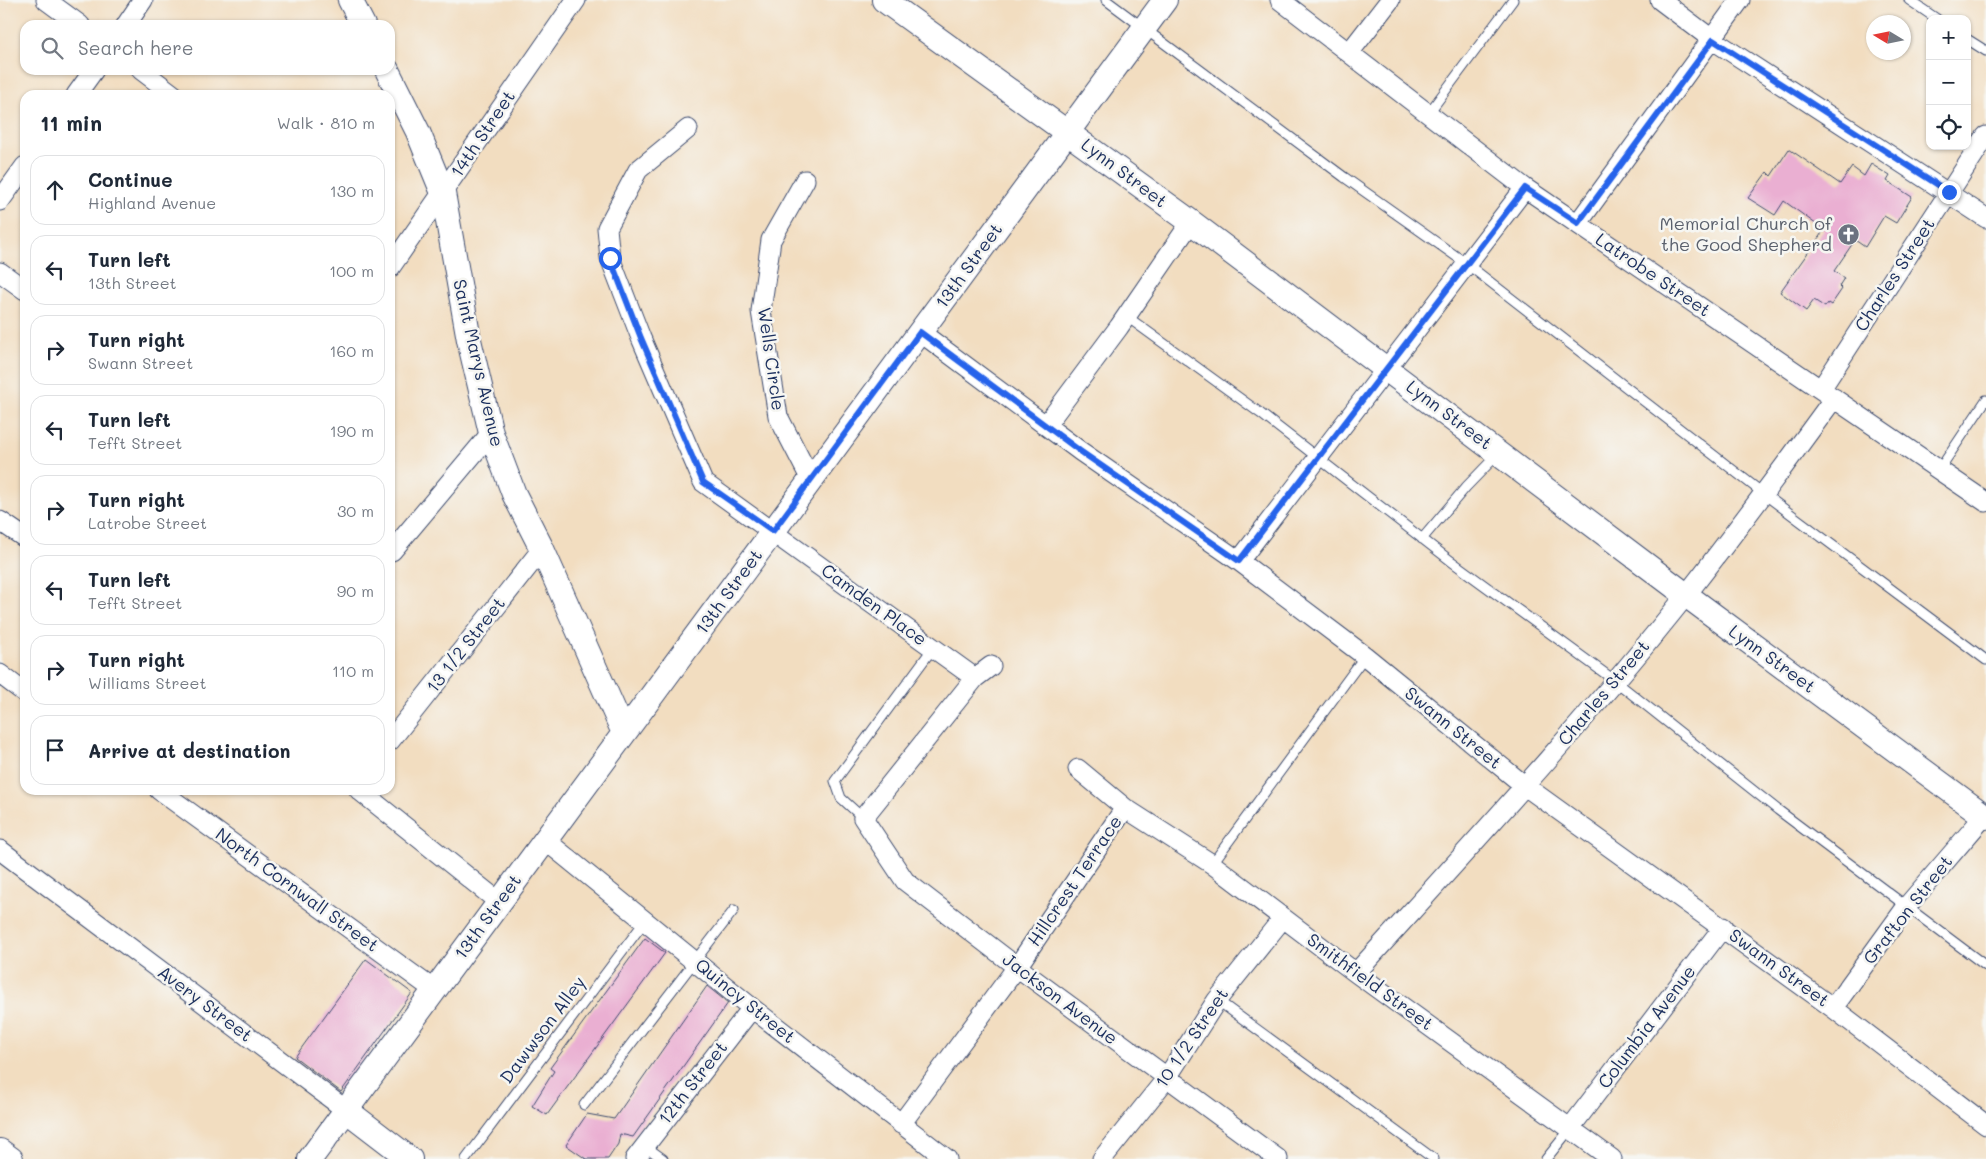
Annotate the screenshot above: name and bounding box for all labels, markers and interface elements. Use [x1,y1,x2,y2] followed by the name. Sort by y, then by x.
[1866,15,1911,60] north arrow
[1926,15,1971,150] map controls
[1926,15,1971,60] button: +
[20,20,395,75] search box
[38,34,66,62] icon: search
[78,35,194,60] text: Search here
[1926,60,1971,105] button: −
[444,85,520,181] street label: 14th Street
[1926,105,1971,150] button: locate
[40,109,102,136] text: 11 min
[277,112,375,133] text: Walk · 810 m
[1077,132,1173,212] street label: Lynn Street
[88,167,173,192] text: Continue
[41,176,69,204] icon: ahead
[330,180,374,201] text: 130 m
[1938,181,1961,204] route end
[88,192,216,213] text: Highland Avenue
[1659,211,1833,256] place label: Memorial Church of the Good Shepherd
[1849,213,1940,336] street label: Charles Street
[929,218,1007,313] street label: 13th Street
[1836,222,1860,246] church icon: Memorial Church of the Good Shepherd
[1591,227,1716,322] street label: Latrobe Street
[88,247,171,272] text: Turn left
[599,247,622,270] route start
[41,256,69,284] icon: left
[329,260,374,281] text: 100 m
[88,272,177,293] text: 13th Street
[448,277,510,449] street label: Saint Marys Avenue
[753,306,791,412] street label: Wells Circle
[88,327,185,352] text: Turn right
[41,336,69,364] icon: right
[329,340,374,361] text: 160 m
[88,352,193,373] text: Swann Street
[1402,374,1498,454] street label: Lynn Street
[88,407,171,432] text: Turn left
[41,416,69,444] icon: left
[330,420,374,441] text: 190 m
[88,432,182,453] text: Tefft Street
[88,487,185,512] text: Turn right
[41,496,69,524] icon: right
[337,500,374,521] text: 30 m
[88,512,207,533] text: Latrobe Street
[689,544,767,639] street label: 13th Street
[817,558,932,651] street label: Camden Place
[88,567,171,592] text: Turn left
[41,576,69,604] icon: left
[337,580,374,601] text: 90 m
[88,592,182,613] text: Tefft Street
[420,592,510,697] street label: 13 1/2 Street
[1724,619,1821,698] street label: Lynn Street
[1552,635,1654,750] street label: Charles Street
[88,647,185,672] text: Turn right
[41,656,69,684] icon: right
[332,660,374,681] text: 110 m
[88,672,206,693] text: Williams Street
[1400,681,1507,774] street label: Swann Street
[41,736,69,764] icon: arrive
[88,738,291,763] text: Arrive at destination
[1022,810,1127,950] street label: Hillcrest Terrace
[211,822,384,957] street label: North Cornwall Street
[1857,850,1957,969] street label: Grafton Street
[448,869,526,964] street label: 13th Street
[1725,923,1835,1012] street label: Swann Street
[1303,927,1439,1035] street label: Smithfield Street
[998,947,1123,1050] street label: Jackson Avenue
[691,952,801,1048] street label: Quincy Street
[153,960,258,1047] street label: Avery Street
[1592,960,1700,1093] street label: Columbia Avenue
[494,971,591,1088] street label: Dawwson Alley
[1149,983,1233,1092] street label: 10 1/2 Street
[652,1036,732,1129] street label: 12th Street

